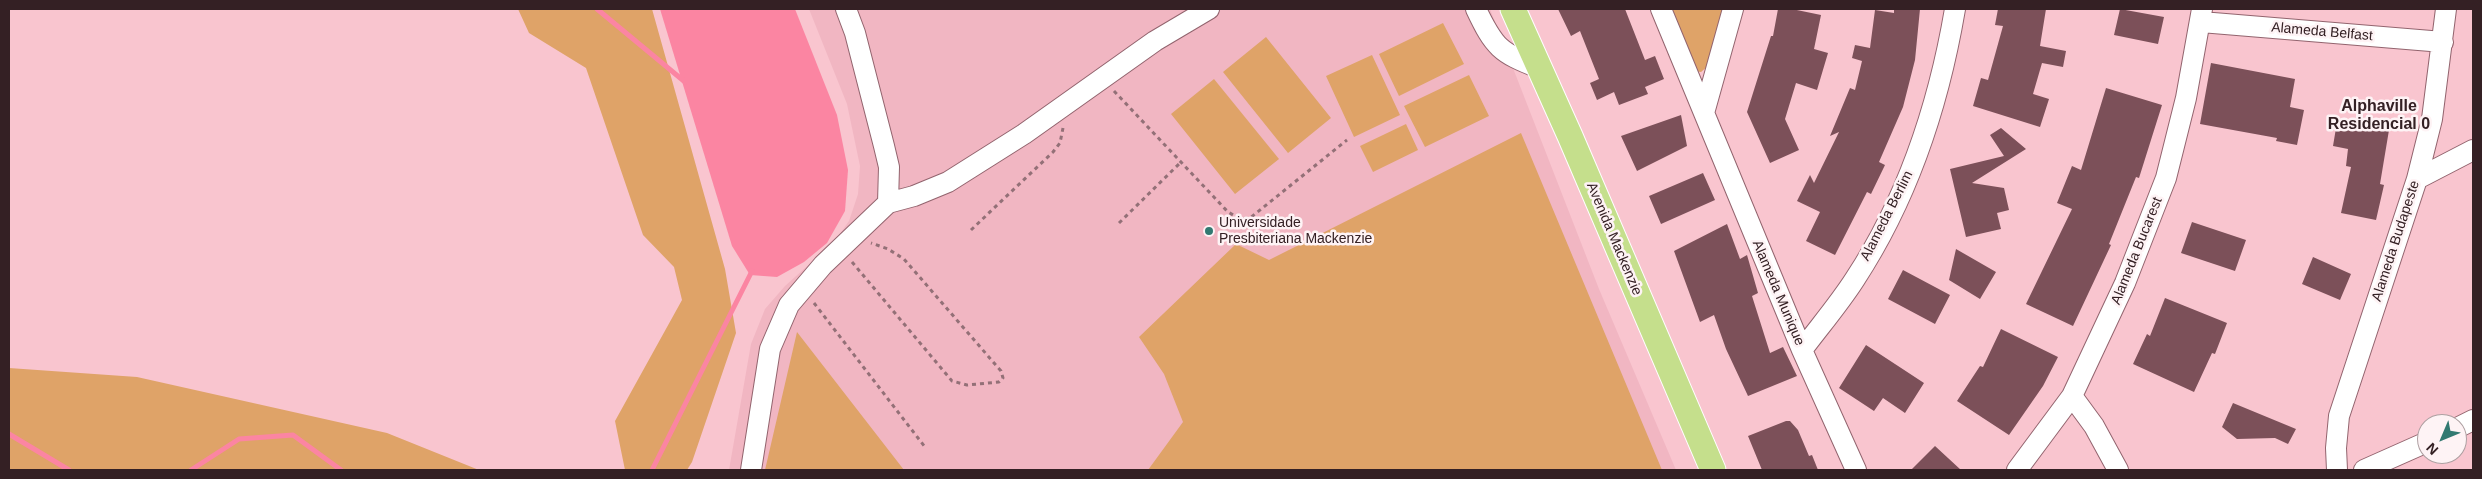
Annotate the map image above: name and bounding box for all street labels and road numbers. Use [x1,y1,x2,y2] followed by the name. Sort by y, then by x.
[2270,19,2374,45] street label: Alameda Belfast
[1857,168,1917,264] street label: Alameda Berlim
[2369,178,2423,304] street label: Alameda Budapeste
[1583,180,1645,298] street label: Avenida Mackenzie
[2108,195,2166,307] street label: Alameda Bucarest
[1748,238,1808,348] street label: Alameda Munique

